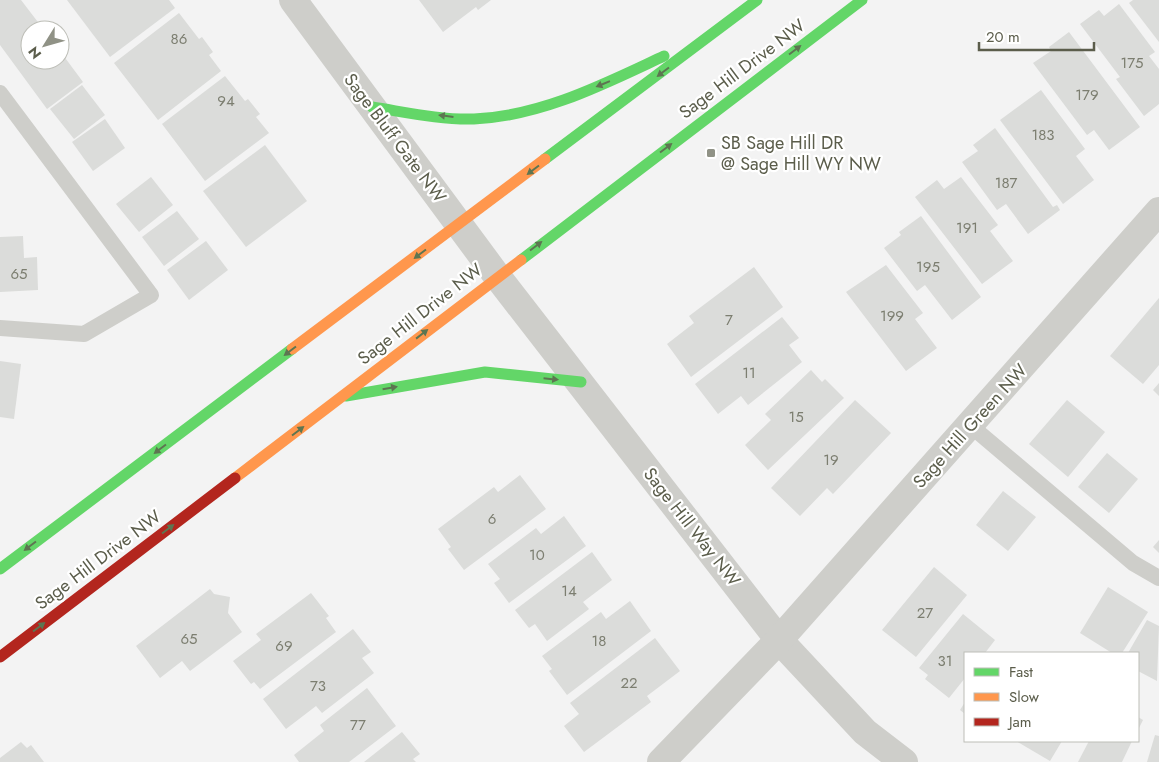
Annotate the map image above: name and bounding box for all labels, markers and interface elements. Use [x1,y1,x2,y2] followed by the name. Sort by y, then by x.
[674,13,811,125] street label: Sage Hill Drive NW
[20,20,70,70] north arrow
[979,20,1094,52] scale bar
[986,26,1020,48] text: 20 m
[171,28,187,50] house number: 86
[23,42,46,63] text: N
[788,45,801,56] one-way arrow
[1120,52,1144,74] house number: 175
[656,67,670,77] one-way arrow
[338,68,452,208] street label: Sage Bluff Gate NW
[596,80,610,88] one-way arrow
[1075,84,1099,106] house number: 179
[217,90,235,112] house number: 94
[438,112,454,120] one-way arrow
[1031,124,1055,146] house number: 183
[721,130,881,177] place label: SB Sage Hill DR @ Sage Hill WY NW
[659,143,672,154] one-way arrow
[705,147,717,159] marker: SB Sage Hill DR @ Sage Hill WY NW
[527,164,540,175] one-way arrow
[995,172,1017,194] house number: 187
[956,217,978,239] house number: 191
[529,241,542,252] one-way arrow
[413,249,427,259] one-way arrow
[916,256,940,278] house number: 195
[352,257,488,371] street label: Sage Hill Drive NW
[10,263,28,285] house number: 65
[880,305,904,327] house number: 199
[725,309,733,331] house number: 7
[415,329,428,340] one-way arrow
[284,346,297,357] one-way arrow
[907,358,1033,494] street label: Sage Hill Green NW
[742,362,756,384] house number: 11
[543,375,559,383] one-way arrow
[383,384,399,392] one-way arrow
[788,406,804,428] house number: 15
[291,425,304,436] one-way arrow
[154,443,167,454] one-way arrow
[823,449,839,471] house number: 19
[637,462,747,592] street label: Sage Hill Way NW
[30,504,167,616] street label: Sage Hill Drive NW
[488,508,496,530] house number: 6
[161,524,175,534] one-way arrow
[23,541,37,551] one-way arrow
[529,544,545,566] house number: 10
[561,580,577,602] house number: 14
[917,602,933,624] house number: 27
[32,622,46,632] one-way arrow
[180,628,198,650] house number: 65
[592,630,606,652] house number: 18
[275,635,293,657] house number: 69
[938,650,952,672] house number: 31
[964,652,1139,742] legend
[1009,661,1033,683] text: Fast
[620,672,638,694] house number: 22
[310,675,326,697] house number: 73
[1009,686,1040,708] text: Slow
[1007,711,1032,733] text: Jam
[350,714,366,736] house number: 77

